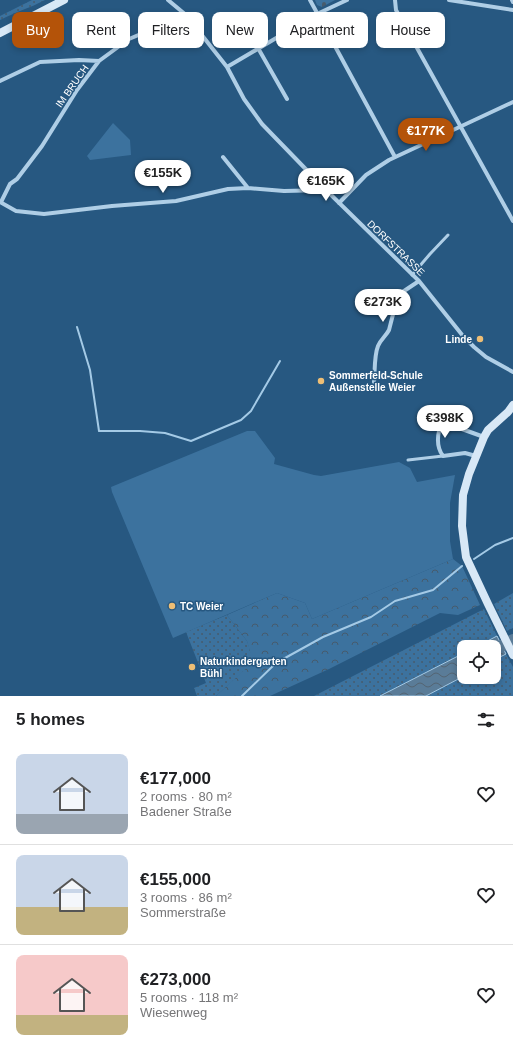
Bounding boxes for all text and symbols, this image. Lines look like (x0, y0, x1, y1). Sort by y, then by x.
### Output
chip: Buy (12, 12, 64, 48)
chip: Rent (72, 12, 130, 48)
chip: Filters (138, 12, 204, 48)
chip: New (212, 12, 268, 48)
chip: Apartment (276, 12, 368, 48)
chip: House (376, 12, 445, 48)
street label: IM BRUCH (53, 63, 91, 109)
pin: €177K (398, 118, 454, 152)
text: €177K (407, 123, 445, 138)
pin: €155K (135, 160, 191, 194)
text: €155K (144, 165, 182, 180)
pin: €165K (298, 168, 354, 202)
text: €165K (307, 173, 345, 188)
street label: DORFSTRASSE (365, 218, 427, 278)
pin: €273K (355, 289, 411, 323)
text: €273K (364, 294, 402, 309)
place label: Linde (445, 334, 472, 345)
marker: Linde (475, 334, 485, 344)
place label: Sommerfeld-Schule Außenstelle Weier (329, 370, 423, 393)
marker: Sommerfeld-Schule Außenstelle Weier (316, 376, 326, 386)
pin: €398K (417, 405, 473, 439)
text: €398K (426, 410, 464, 425)
marker: TC Weier (167, 601, 177, 611)
place label: TC Weier (180, 601, 223, 612)
map controls (457, 640, 501, 684)
button: locate (457, 640, 501, 684)
place label: Naturkindergarten Bühl (200, 656, 287, 679)
marker: Naturkindergarten Bühl (187, 662, 197, 672)
icon: filters (475, 709, 497, 731)
text: 5 homes (16, 710, 85, 729)
text: €177,000 (140, 769, 211, 788)
icon: home (48, 770, 96, 818)
icon: heart (475, 783, 497, 805)
text: 2 rooms · 80 m² (140, 789, 232, 804)
text: Badener Straße (140, 804, 232, 819)
text: €155,000 (140, 870, 211, 889)
icon: home (48, 871, 96, 919)
icon: heart (475, 884, 497, 906)
text: 3 rooms · 86 m² (140, 890, 232, 905)
text: Sommerstraße (140, 905, 226, 920)
text: €273,000 (140, 970, 211, 989)
icon: home (48, 971, 96, 1019)
icon: heart (475, 984, 497, 1006)
text: 5 rooms · 118 m² (140, 990, 238, 1005)
text: Wiesenweg (140, 1005, 207, 1020)

